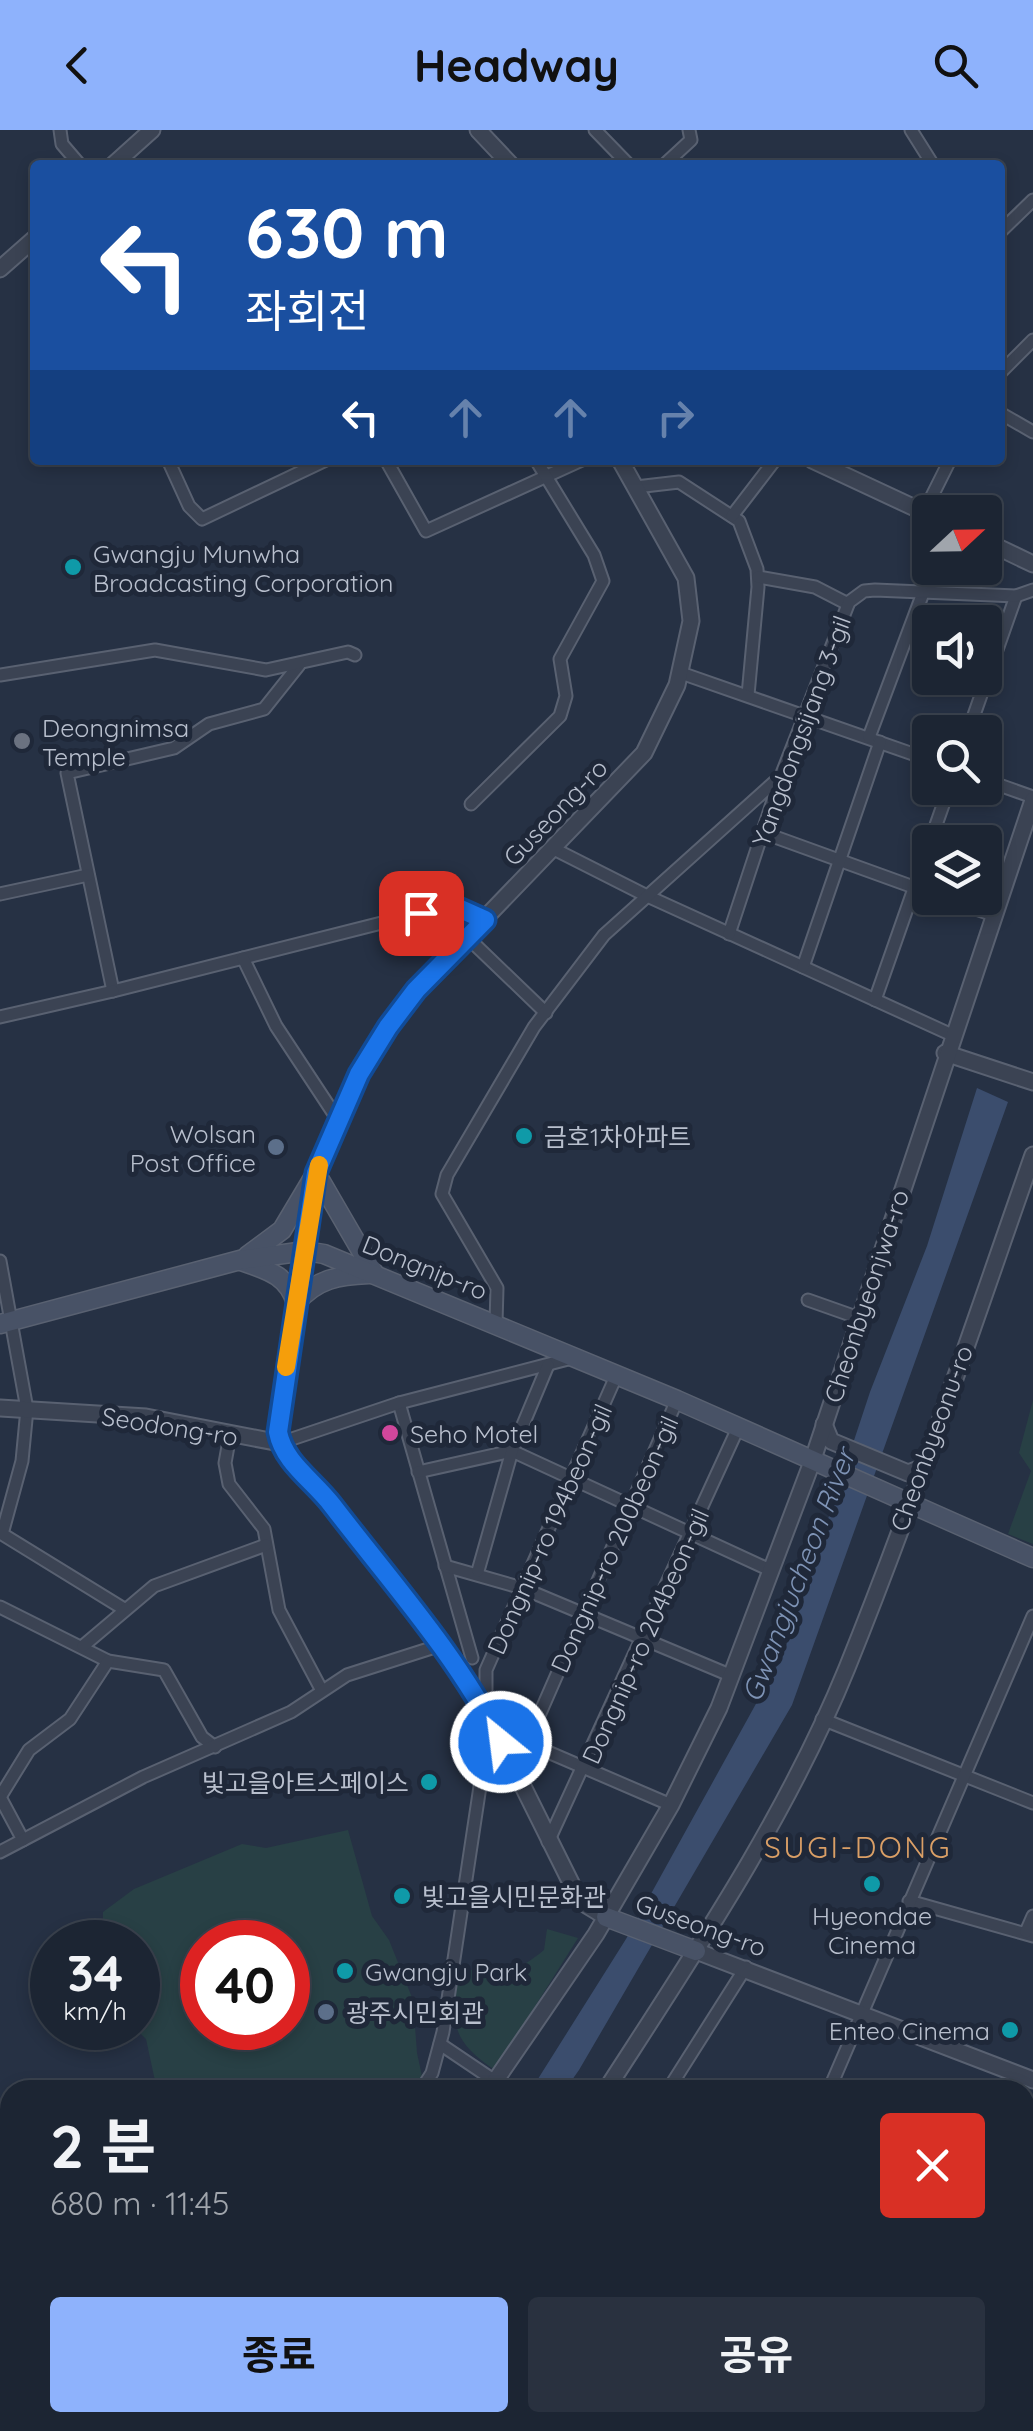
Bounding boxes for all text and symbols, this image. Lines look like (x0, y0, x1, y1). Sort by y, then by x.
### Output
text: Headway (414, 37, 619, 93)
icon: back (50, 38, 105, 93)
icon: search (928, 38, 983, 93)
text: 630 m (245, 188, 448, 276)
icon: left (80, 200, 210, 330)
text: 좌회전 (245, 282, 369, 338)
icon: left (333, 390, 388, 445)
icon: ahead (438, 390, 493, 445)
icon: ahead (543, 390, 598, 445)
icon: right (648, 390, 703, 445)
north arrow (912, 495, 1002, 585)
map controls (912, 495, 1002, 915)
place label: Gwangju Munwha Broadcasting Corporation (93, 538, 393, 598)
marker: Gwangju Munwha Broadcasting Corporation (62, 556, 84, 578)
button: sound (912, 605, 1002, 695)
street label: Yangdongsijang 3-gil (745, 611, 857, 851)
place label: Deongnimsa Temple (42, 712, 189, 772)
button: search (912, 715, 1002, 805)
marker: Deongnimsa Temple (11, 730, 33, 752)
street label: Guseong-ro (496, 752, 614, 872)
button: layers (912, 825, 1002, 915)
pin (379, 871, 464, 956)
icon: arrive (394, 886, 449, 941)
place label: Wolsan Post Office (130, 1118, 256, 1178)
place label: 금호1차아파트 (544, 1121, 691, 1152)
marker: 금호1차아파트 (513, 1125, 535, 1147)
marker: Wolsan Post Office (265, 1136, 287, 1158)
street label: Cheonbyeonjwa-ro (817, 1186, 915, 1406)
street label: Dongnip-ro (358, 1228, 492, 1306)
street label: Cheonbyeonu-ro (883, 1341, 979, 1535)
street label: Dongnip-ro 194beon-gil (480, 1399, 618, 1659)
street label: Seodong-ro (100, 1400, 240, 1452)
street label: Dongnip-ro 200beon-gil (543, 1411, 685, 1677)
place label: Seho Motel (410, 1418, 538, 1449)
marker: Seho Motel (379, 1422, 401, 1444)
water label: Gwangjucheon River (734, 1441, 864, 1706)
street label: Dongnip-ro 204beon-gil (575, 1504, 715, 1768)
position arrow (449, 1690, 553, 1794)
place label: 빛고을아트스페이스 (202, 1767, 409, 1798)
marker: 빛고을아트스페이스 (418, 1771, 440, 1793)
district label: SUGI-DONG (764, 1828, 952, 1866)
marker: Hyeondae Cinema (861, 1873, 883, 1895)
place label: 빛고을시민문화관 (422, 1881, 606, 1912)
marker: 빛고을시민문화관 (391, 1885, 413, 1907)
street label: Guseong-ro (632, 1887, 770, 1963)
place label: Hyeondae Cinema (812, 1900, 932, 1960)
speed limit sign: 40 (180, 1920, 310, 2050)
text: 34 (67, 1941, 123, 2004)
place label: Gwangju Park (365, 1956, 527, 1987)
marker: Gwangju Park (334, 1960, 356, 1982)
text: km/h (63, 1995, 127, 2026)
place label: 광주시민회관 (346, 1997, 484, 2028)
marker: 광주시민회관 (315, 2001, 337, 2023)
place label: Enteo Cinema (829, 2015, 990, 2046)
marker: Enteo Cinema (999, 2019, 1021, 2041)
text: 2 분 (50, 2108, 156, 2183)
button: close (880, 2113, 985, 2218)
text: 680 m · 11:45 (50, 2183, 229, 2223)
button: 종료 (50, 2297, 508, 2412)
button: 공유 (528, 2297, 985, 2412)

